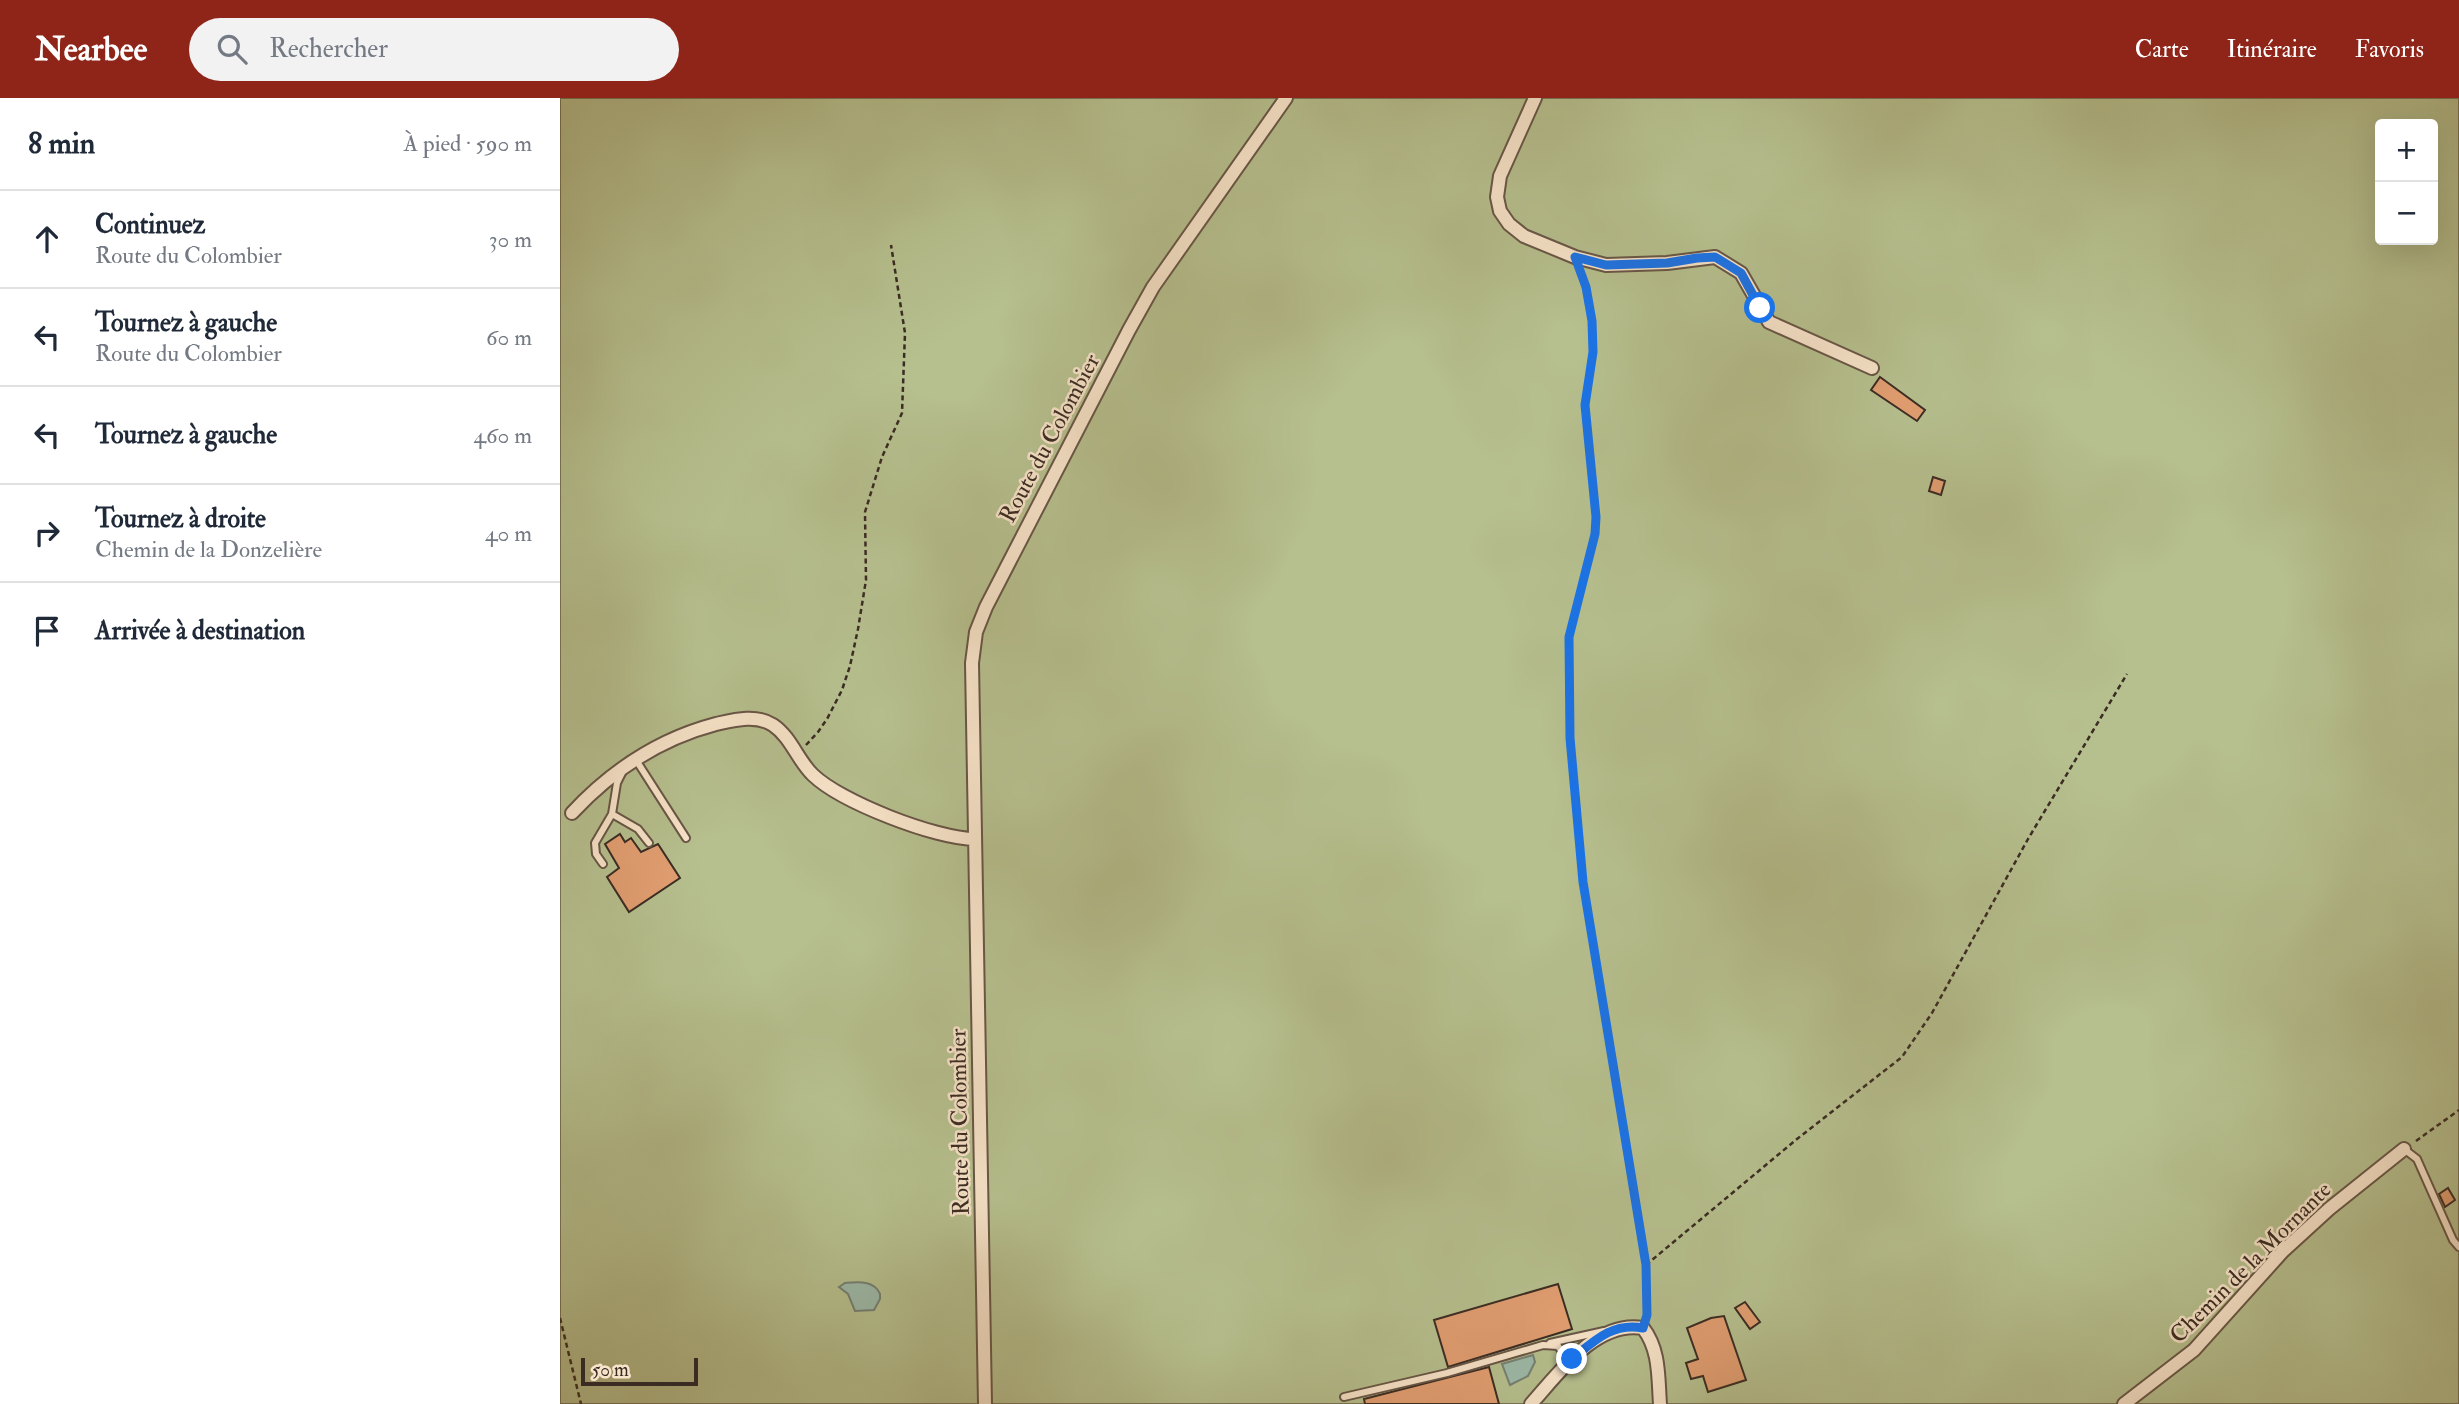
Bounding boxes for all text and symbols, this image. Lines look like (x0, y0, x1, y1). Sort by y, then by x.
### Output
search box (189, 18, 679, 81)
text: Nearbee (35, 29, 147, 70)
icon: search (213, 30, 251, 68)
text: Rechercher (269, 33, 388, 65)
text: Carte (2135, 34, 2189, 65)
text: Itinéraire (2227, 34, 2317, 65)
text: Favoris (2355, 34, 2424, 65)
map controls (2375, 119, 2438, 245)
button: + (2375, 119, 2438, 182)
text: 8 min (28, 125, 95, 162)
text: À pied · 590 m (404, 129, 532, 158)
button: − (2375, 182, 2438, 245)
text: Continuez (95, 209, 205, 241)
icon: ahead (28, 220, 66, 258)
text: 30 m (489, 225, 532, 254)
text: Route du Colombier (95, 241, 282, 270)
route start (1744, 292, 1775, 323)
text: Tournez à gauche (95, 307, 277, 339)
icon: left (28, 318, 66, 356)
text: 60 m (486, 323, 532, 352)
text: Route du Colombier (95, 339, 282, 368)
street label: Route du Colombier (993, 349, 1106, 528)
icon: left (28, 416, 66, 454)
text: Tournez à gauche (95, 419, 277, 451)
text: 460 m (474, 421, 532, 450)
text: Tournez à droite (95, 503, 266, 535)
icon: right (28, 514, 66, 552)
text: 40 m (485, 519, 532, 548)
text: Chemin de la Donzelière (95, 535, 322, 564)
icon: arrive (28, 612, 66, 650)
text: Arrivée à destination (95, 615, 305, 647)
street label: Route du Colombier (943, 1028, 976, 1216)
street label: Chemin de la Mornante (2163, 1175, 2337, 1349)
route end (1556, 1343, 1587, 1374)
scale bar (581, 1355, 698, 1387)
text: 50 m (592, 1358, 629, 1382)

